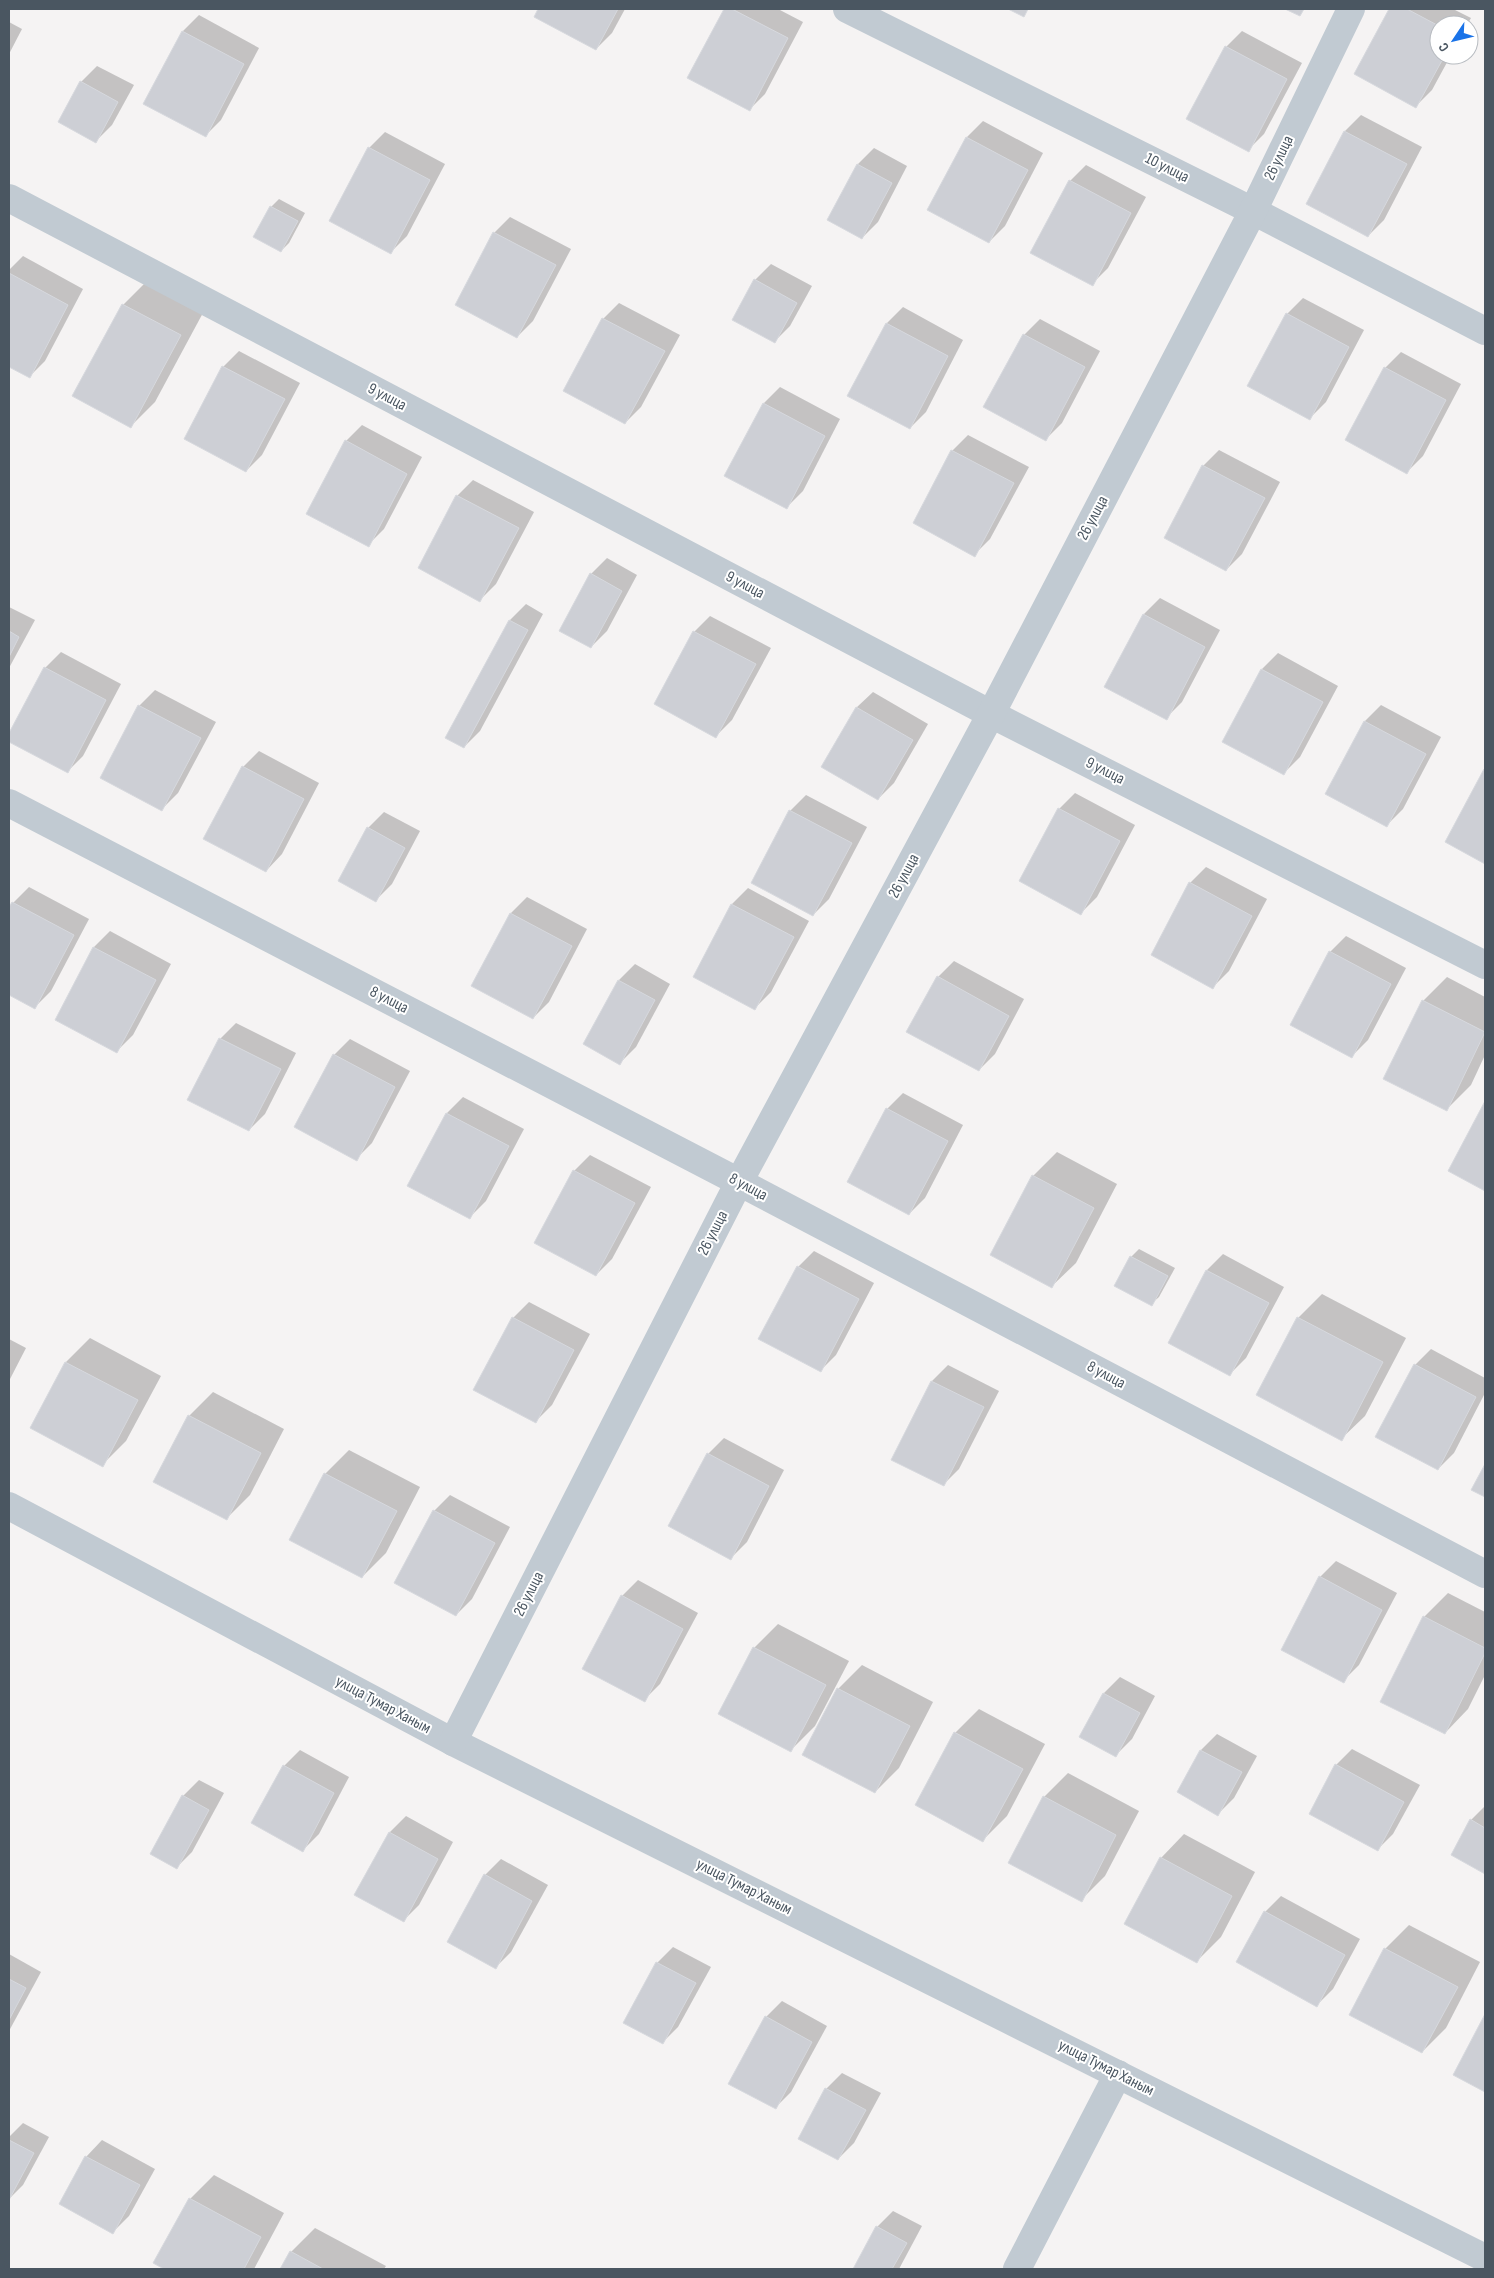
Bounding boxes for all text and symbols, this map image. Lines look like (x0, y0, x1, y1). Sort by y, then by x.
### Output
north arrow (1429, 15, 1479, 65)
text: С (1435, 39, 1453, 55)
street label: 26 улица (1260, 133, 1298, 183)
street label: 10 улица (1142, 149, 1192, 187)
street label: 9 улица (365, 379, 409, 415)
street label: 26 улица (1073, 493, 1113, 543)
street label: 9 улица (723, 567, 767, 603)
street label: 9 улица (1082, 753, 1128, 789)
street label: 26 улица (884, 851, 924, 901)
street label: 8 улица (367, 982, 411, 1018)
street label: 8 улица (726, 1169, 770, 1205)
street label: 26 улица (694, 1208, 732, 1258)
street label: 8 улица (1084, 1357, 1128, 1393)
street label: 26 улица (510, 1569, 548, 1619)
street label: улица Тумар Ханым (332, 1672, 434, 1738)
street label: улица Тумар Ханым (693, 1855, 795, 1919)
street label: улица Тумар Ханым (1055, 2036, 1157, 2100)

